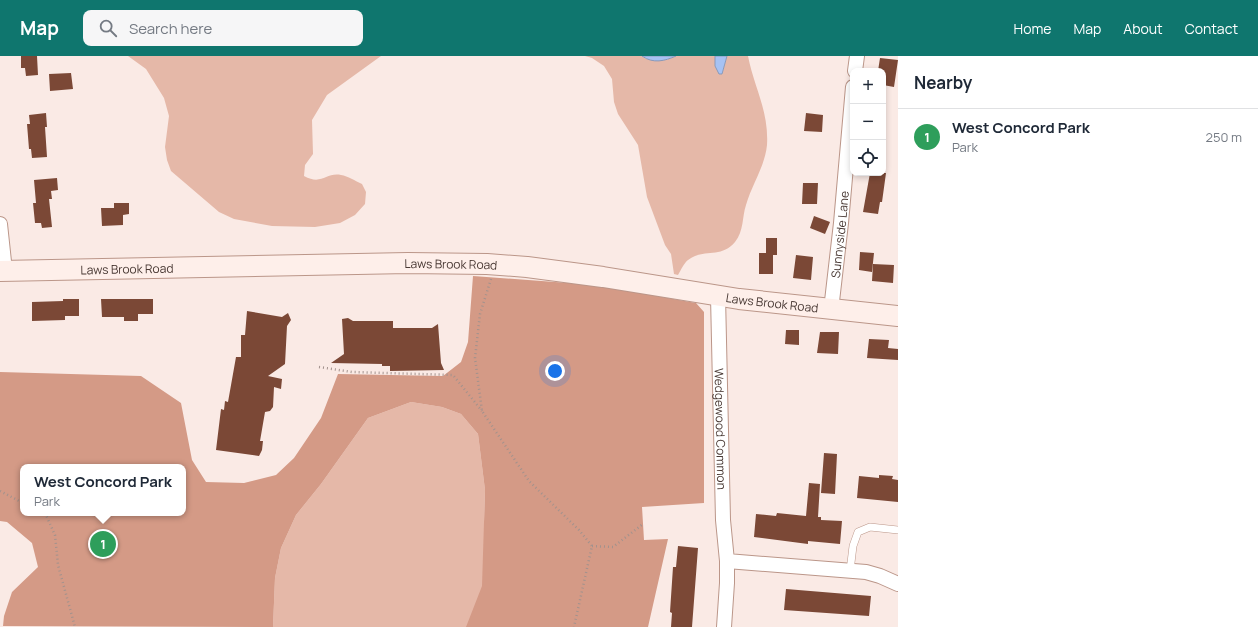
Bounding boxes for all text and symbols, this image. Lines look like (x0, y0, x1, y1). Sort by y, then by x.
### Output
search box (83, 10, 363, 46)
text: Map (20, 15, 59, 41)
icon: search (97, 17, 119, 39)
text: Search here (129, 18, 212, 39)
text: Home (1014, 19, 1051, 38)
text: Map (1073, 19, 1101, 38)
text: About (1123, 19, 1163, 38)
text: Contact (1185, 19, 1238, 38)
map controls (850, 68, 886, 176)
button: + (850, 68, 886, 104)
text: Nearby (914, 71, 972, 94)
button: − (850, 104, 886, 140)
text: West Concord Park (952, 117, 1090, 138)
text: 1 (924, 128, 930, 146)
text: 250 m (1206, 128, 1242, 146)
text: Park (952, 138, 978, 156)
button: locate (850, 140, 886, 176)
street label: Sunnyside Lane (826, 190, 852, 279)
street label: Laws Brook Road (404, 254, 498, 273)
street label: Laws Brook Road (80, 259, 174, 278)
street label: Laws Brook Road (725, 289, 819, 316)
your location (545, 361, 565, 381)
street label: Wedgewood Common (711, 368, 731, 490)
popup (20, 464, 186, 516)
text: West Concord Park (34, 471, 172, 492)
text: Park (34, 492, 60, 510)
pin: 1 (90, 529, 116, 559)

